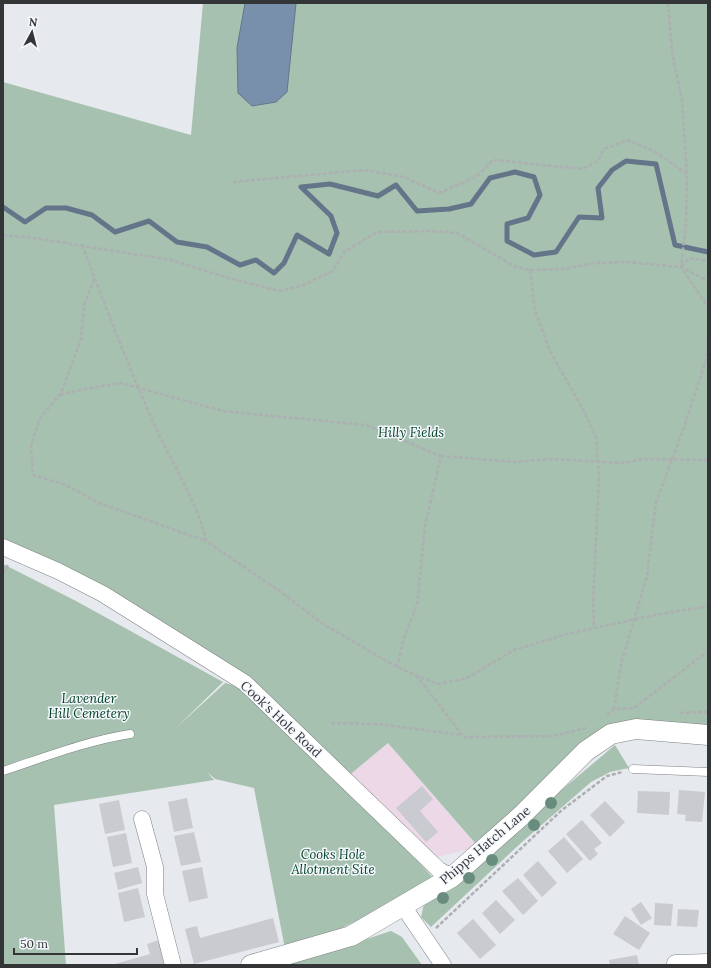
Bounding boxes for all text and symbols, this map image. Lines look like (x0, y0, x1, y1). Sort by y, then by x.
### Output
north arrow (12, 12, 52, 52)
text: N (28, 15, 39, 30)
park label: Hilly Fields (378, 424, 444, 441)
street label: Cook's Hole Road (237, 677, 325, 761)
park label: Lavender Hill Cemetery (48, 690, 130, 722)
street label: Phipps Hatch Lane (436, 802, 534, 888)
park label: Cooks Hole Allotment Site (290, 846, 375, 878)
scale bar (14, 930, 137, 956)
text: 50 m (20, 936, 48, 951)

